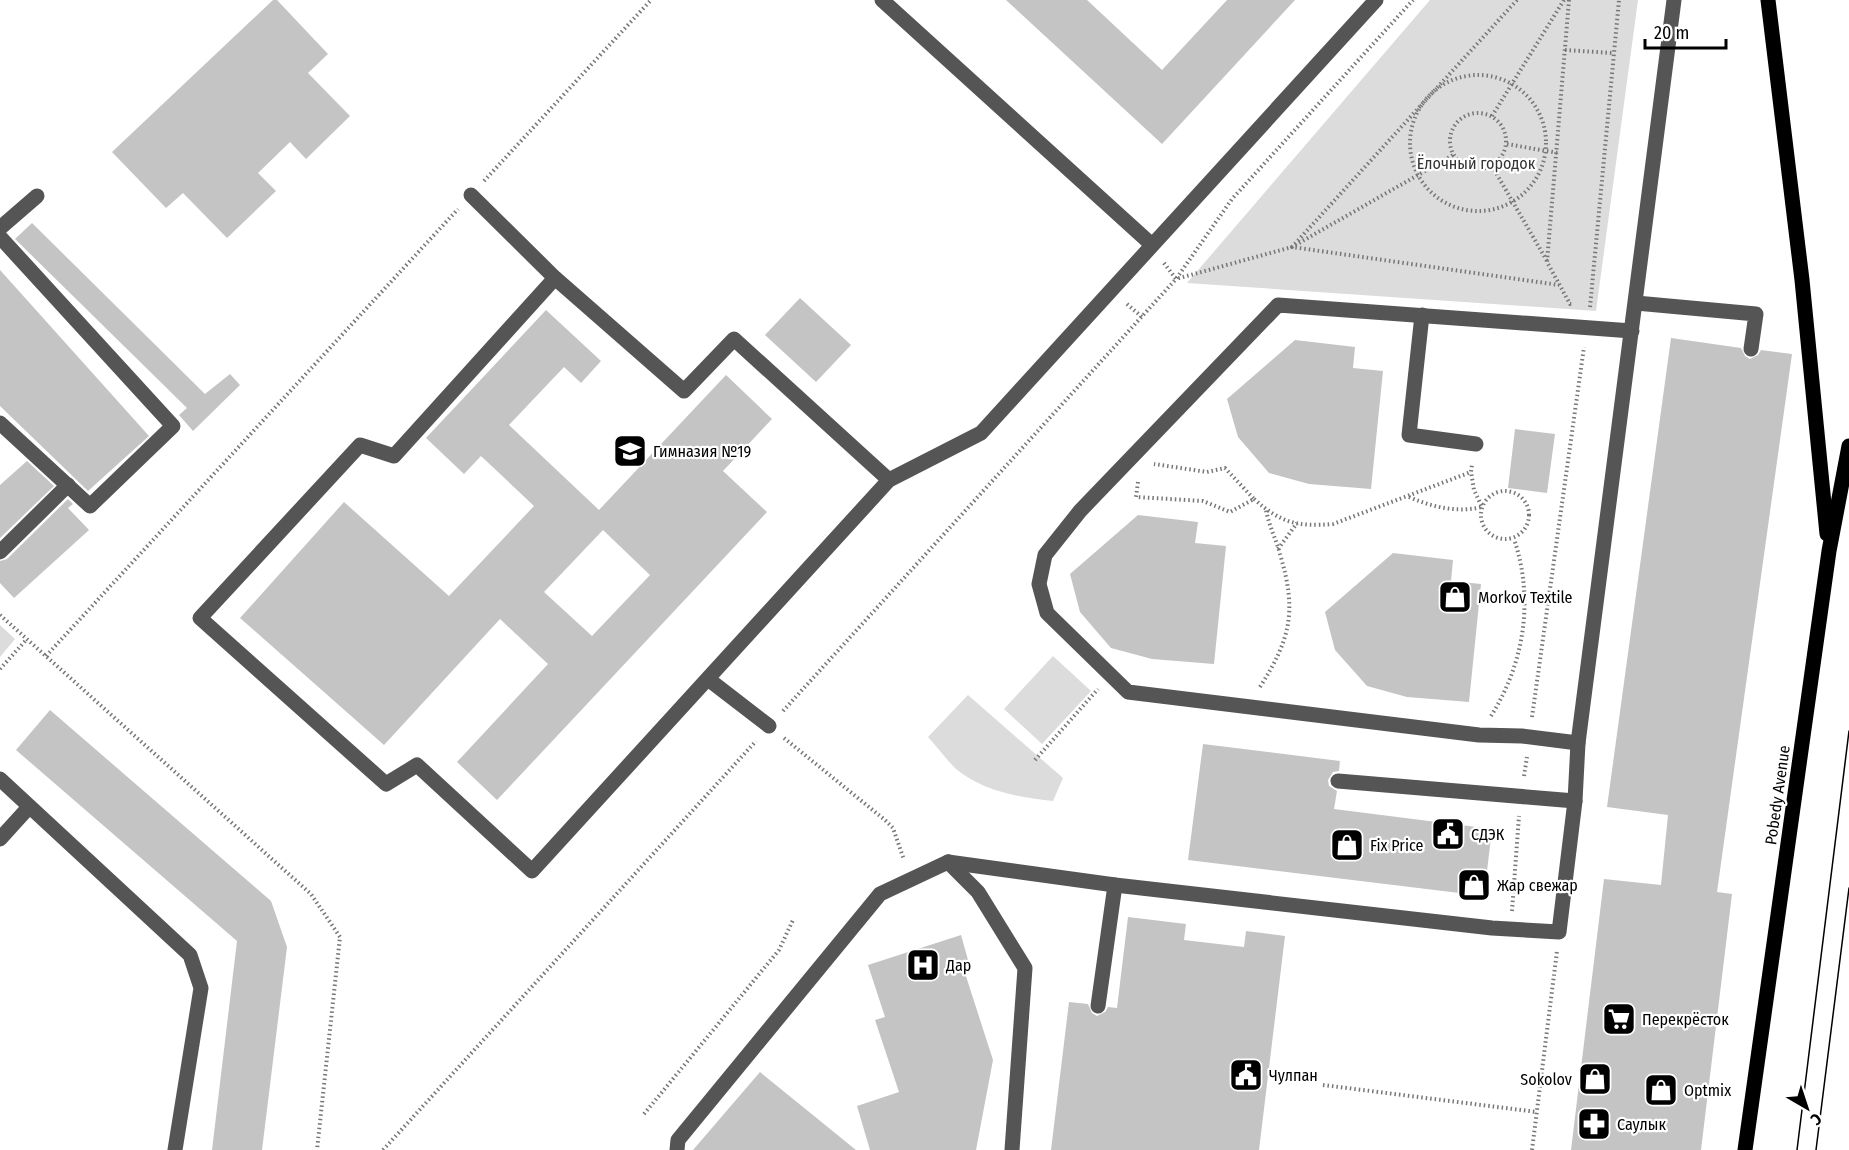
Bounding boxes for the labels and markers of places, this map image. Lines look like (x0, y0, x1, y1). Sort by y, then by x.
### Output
school or university icon: Гимназия №19 (612, 433, 648, 469)
place label: Гимназия №19 (653, 442, 751, 461)
shop icon: Morkov Textile (1437, 579, 1473, 615)
place label: Morkov Textile (1478, 588, 1573, 607)
public building icon: СДЭК (1430, 816, 1466, 852)
place label: СДЭК (1471, 825, 1505, 844)
shop icon: Fix Price (1329, 827, 1365, 863)
place label: Fix Price (1370, 836, 1424, 855)
shop icon: Жар свежар (1456, 867, 1492, 903)
place label: Жар свежар (1497, 876, 1578, 895)
hospital icon: Дар (905, 947, 941, 983)
place label: Дар (945, 956, 971, 975)
supermarket icon: Перекрёсток (1601, 1001, 1637, 1037)
place label: Перекрёсток (1642, 1010, 1729, 1029)
public building icon: Чулпан (1228, 1057, 1264, 1093)
shop icon: Sokolov (1577, 1061, 1613, 1097)
place label: Чулпан (1269, 1066, 1318, 1085)
place label: Sokolov (1520, 1070, 1572, 1089)
shop icon: Optmix (1643, 1072, 1679, 1108)
place label: Optmix (1684, 1081, 1731, 1100)
pharmacy icon: Саулык (1576, 1106, 1612, 1142)
place label: Саулык (1617, 1115, 1666, 1134)

